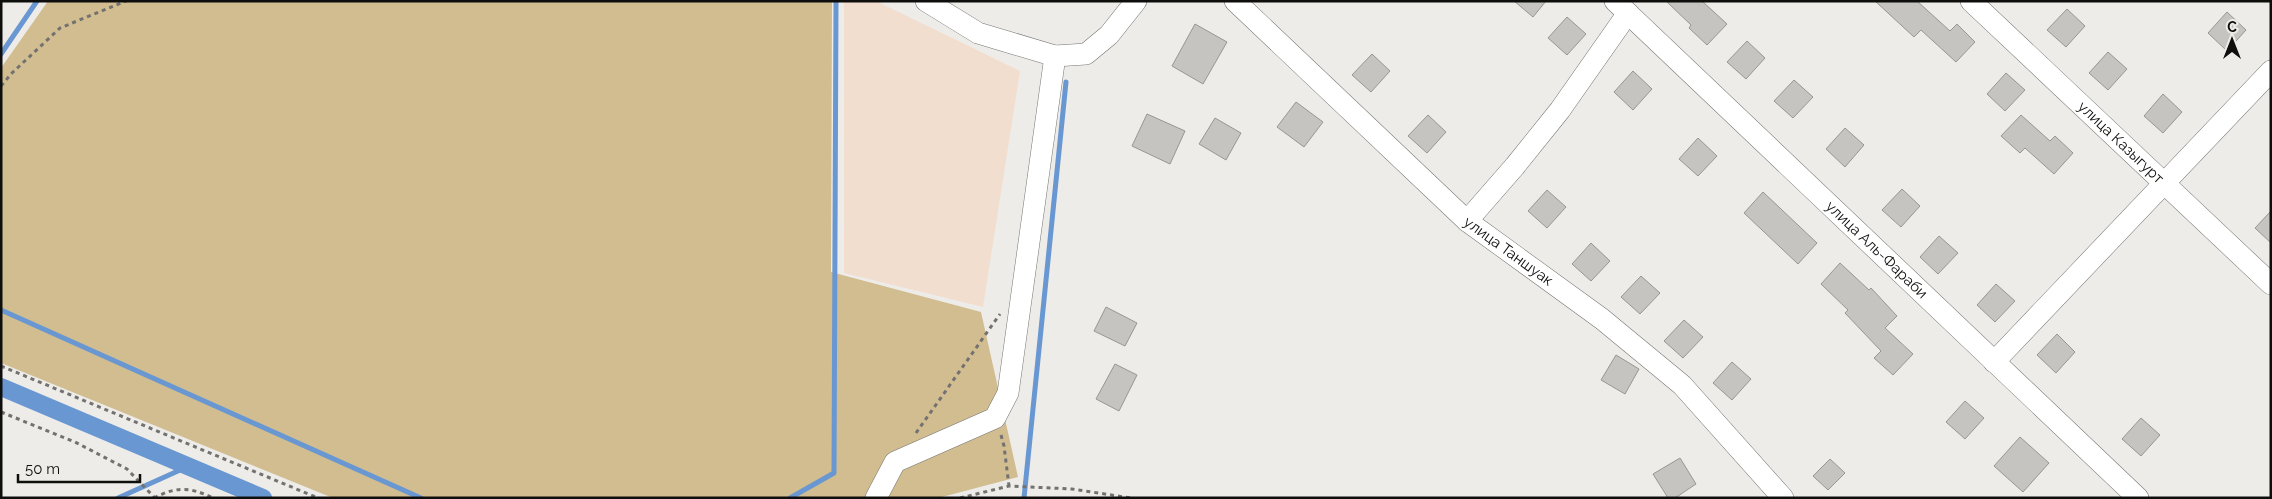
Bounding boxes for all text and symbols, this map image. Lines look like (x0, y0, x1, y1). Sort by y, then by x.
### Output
north arrow (2207, 15, 2257, 65)
text: С (2227, 19, 2237, 35)
street label: улица Казыгурт (2074, 97, 2168, 187)
street label: улица Аль-Фараби (1822, 197, 1931, 302)
street label: улица Таншуак (1460, 213, 1557, 290)
scale bar (18, 452, 140, 484)
text: 50 m (25, 460, 60, 478)

